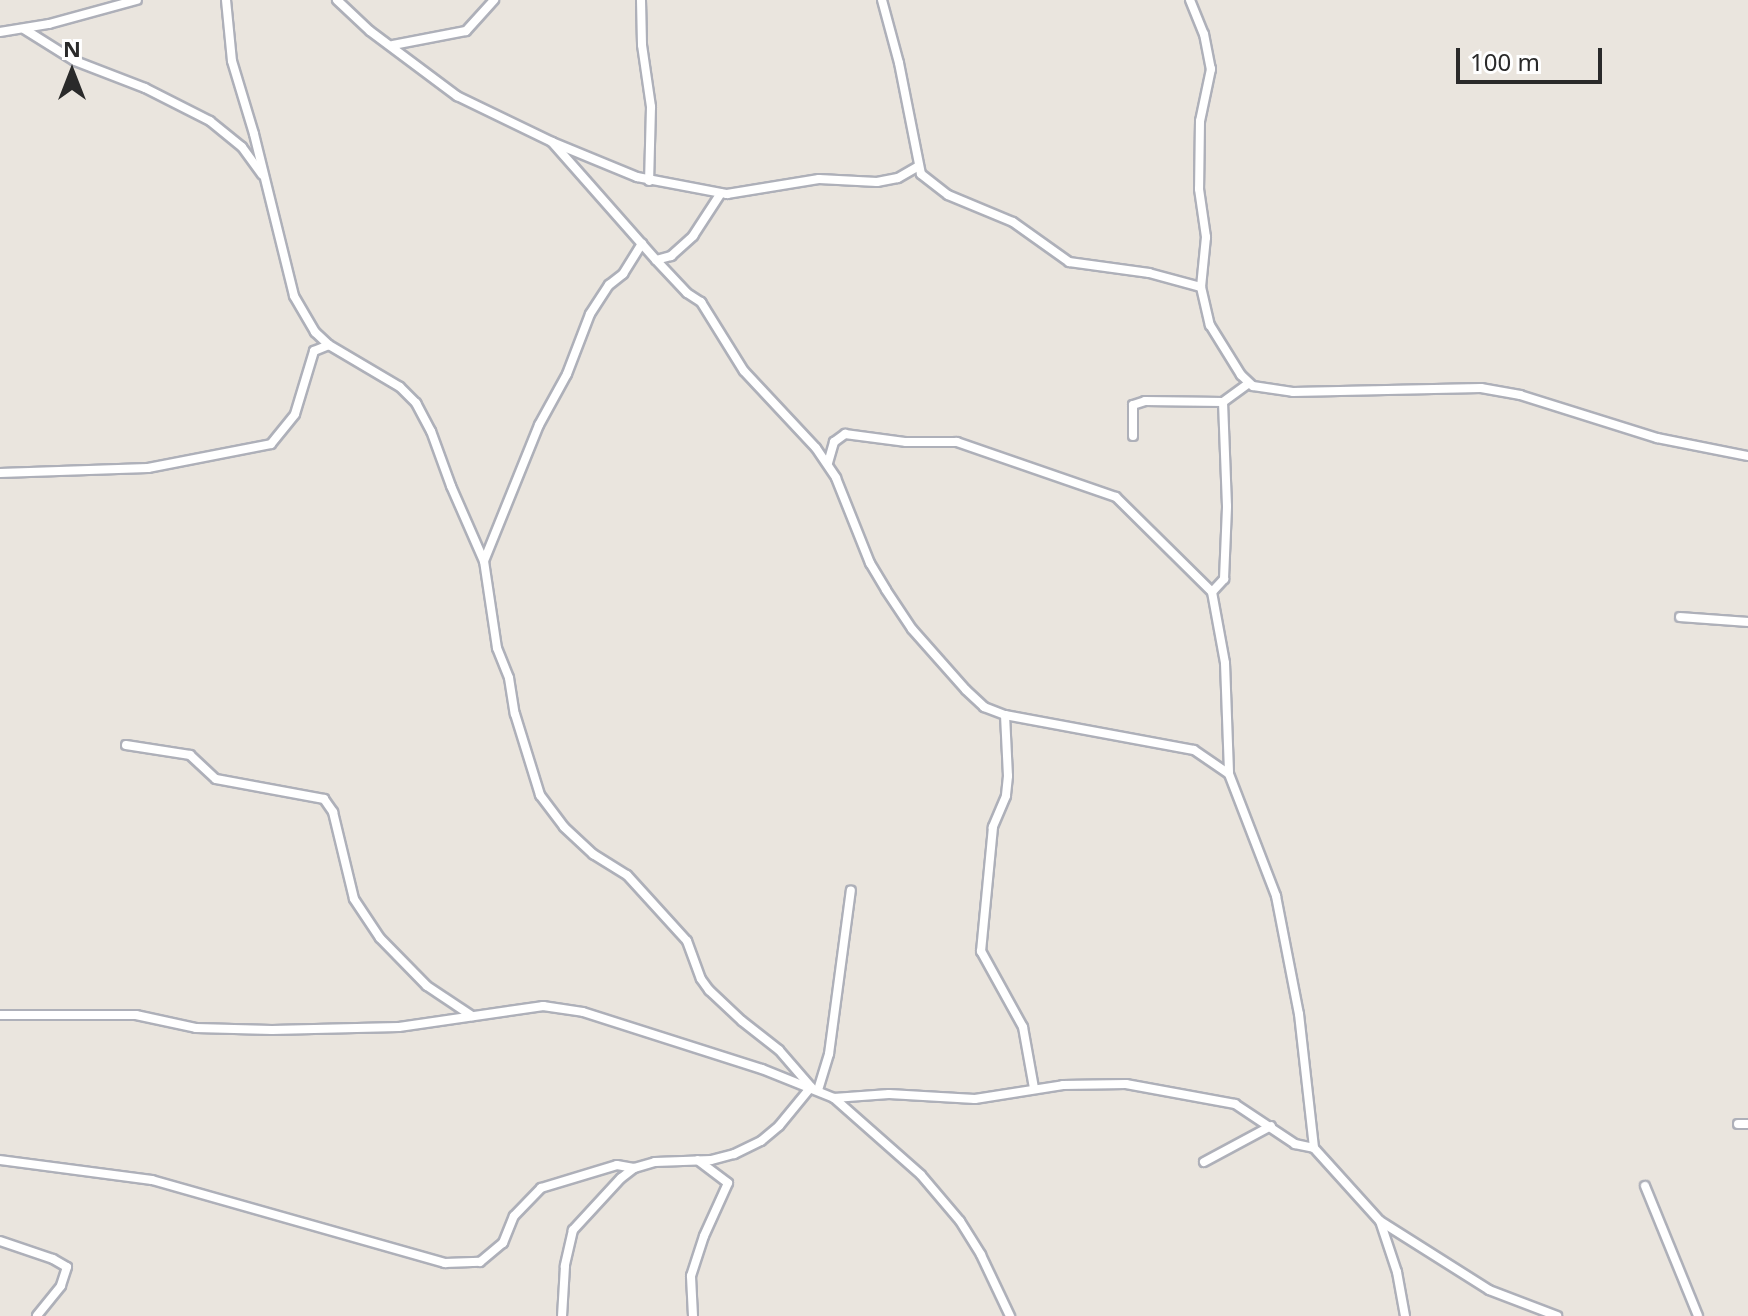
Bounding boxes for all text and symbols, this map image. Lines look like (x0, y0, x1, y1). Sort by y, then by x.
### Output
north arrow (32, 32, 112, 112)
scale bar (1460, 32, 1606, 82)
text: N (63, 33, 81, 63)
text: 100 m (1470, 45, 1540, 78)

